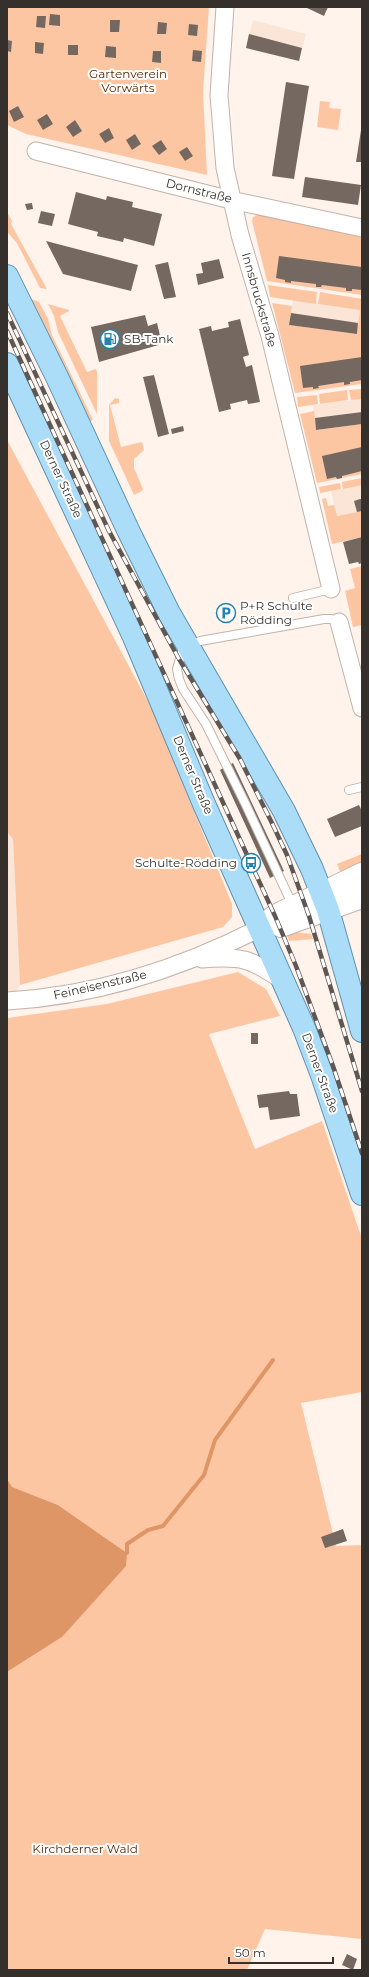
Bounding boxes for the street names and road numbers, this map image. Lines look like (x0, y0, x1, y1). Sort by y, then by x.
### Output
street label: Dornstraße (164, 175, 234, 206)
street label: Innsbruckstraße (239, 251, 280, 349)
street label: Derner Straße (37, 437, 86, 520)
street label: Derner Straße (170, 733, 217, 816)
street label: Feineisenstraße (52, 967, 148, 1003)
street label: Derner Straße (299, 1031, 342, 1115)

